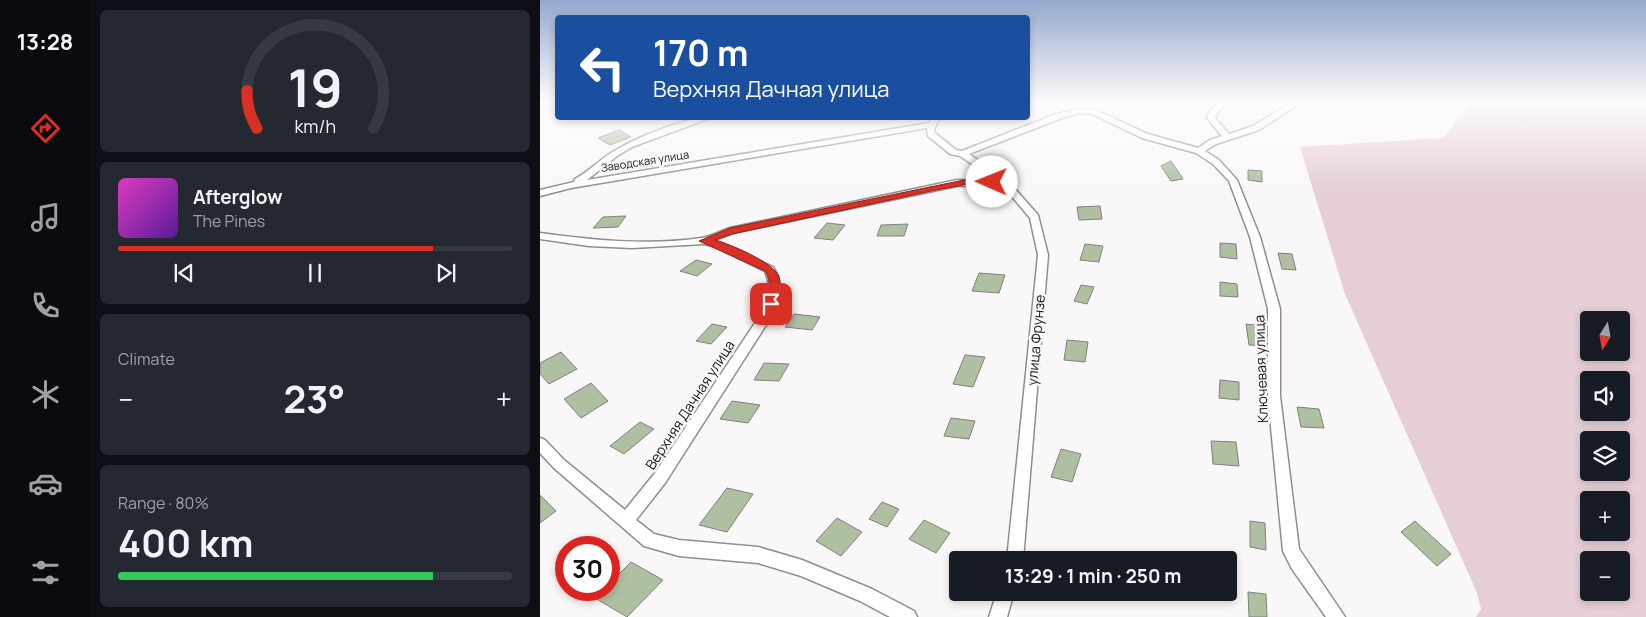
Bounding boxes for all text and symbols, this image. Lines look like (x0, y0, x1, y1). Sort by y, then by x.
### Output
text: 13:28 (17, 27, 73, 57)
text: 170 m (653, 29, 749, 77)
icon: left (570, 35, 635, 100)
text: 19 (287, 52, 343, 123)
text: Верхняя Дачная улица (653, 74, 890, 104)
icon: directions (28, 111, 63, 146)
text: km/h (294, 114, 336, 138)
street label: Заводская улица (600, 146, 690, 175)
position arrow (965, 155, 1017, 207)
text: Afterglow (193, 184, 282, 210)
icon: music (28, 200, 63, 235)
text: The Pines (193, 210, 265, 232)
icon: previous (170, 259, 198, 287)
icon: pause (301, 259, 329, 287)
icon: next (432, 259, 460, 287)
pin (750, 283, 792, 325)
icon: phone (28, 288, 63, 323)
icon: arrive (757, 290, 785, 318)
street label: улица Фрунзе (1022, 294, 1049, 386)
north arrow (1580, 311, 1630, 361)
map controls (1580, 311, 1630, 601)
street label: Ключевая улица (1249, 315, 1272, 423)
street label: Верхняя Дачная улица (641, 336, 739, 473)
text: Climate (118, 348, 175, 370)
button: sound (1580, 371, 1630, 421)
text: 23° (284, 372, 345, 424)
icon: climate (28, 377, 63, 412)
text: − (118, 380, 133, 418)
text: + (496, 380, 512, 418)
button: layers (1580, 431, 1630, 481)
icon: car (28, 466, 63, 501)
button: + (1580, 491, 1630, 541)
text: Range · 80% (118, 492, 209, 514)
text: 400 km (118, 516, 253, 568)
speed limit sign: 30 (555, 536, 620, 601)
button: − (1580, 551, 1630, 601)
icon: filters (28, 555, 63, 590)
text: 13:29 · 1 min · 250 m (1005, 563, 1181, 589)

